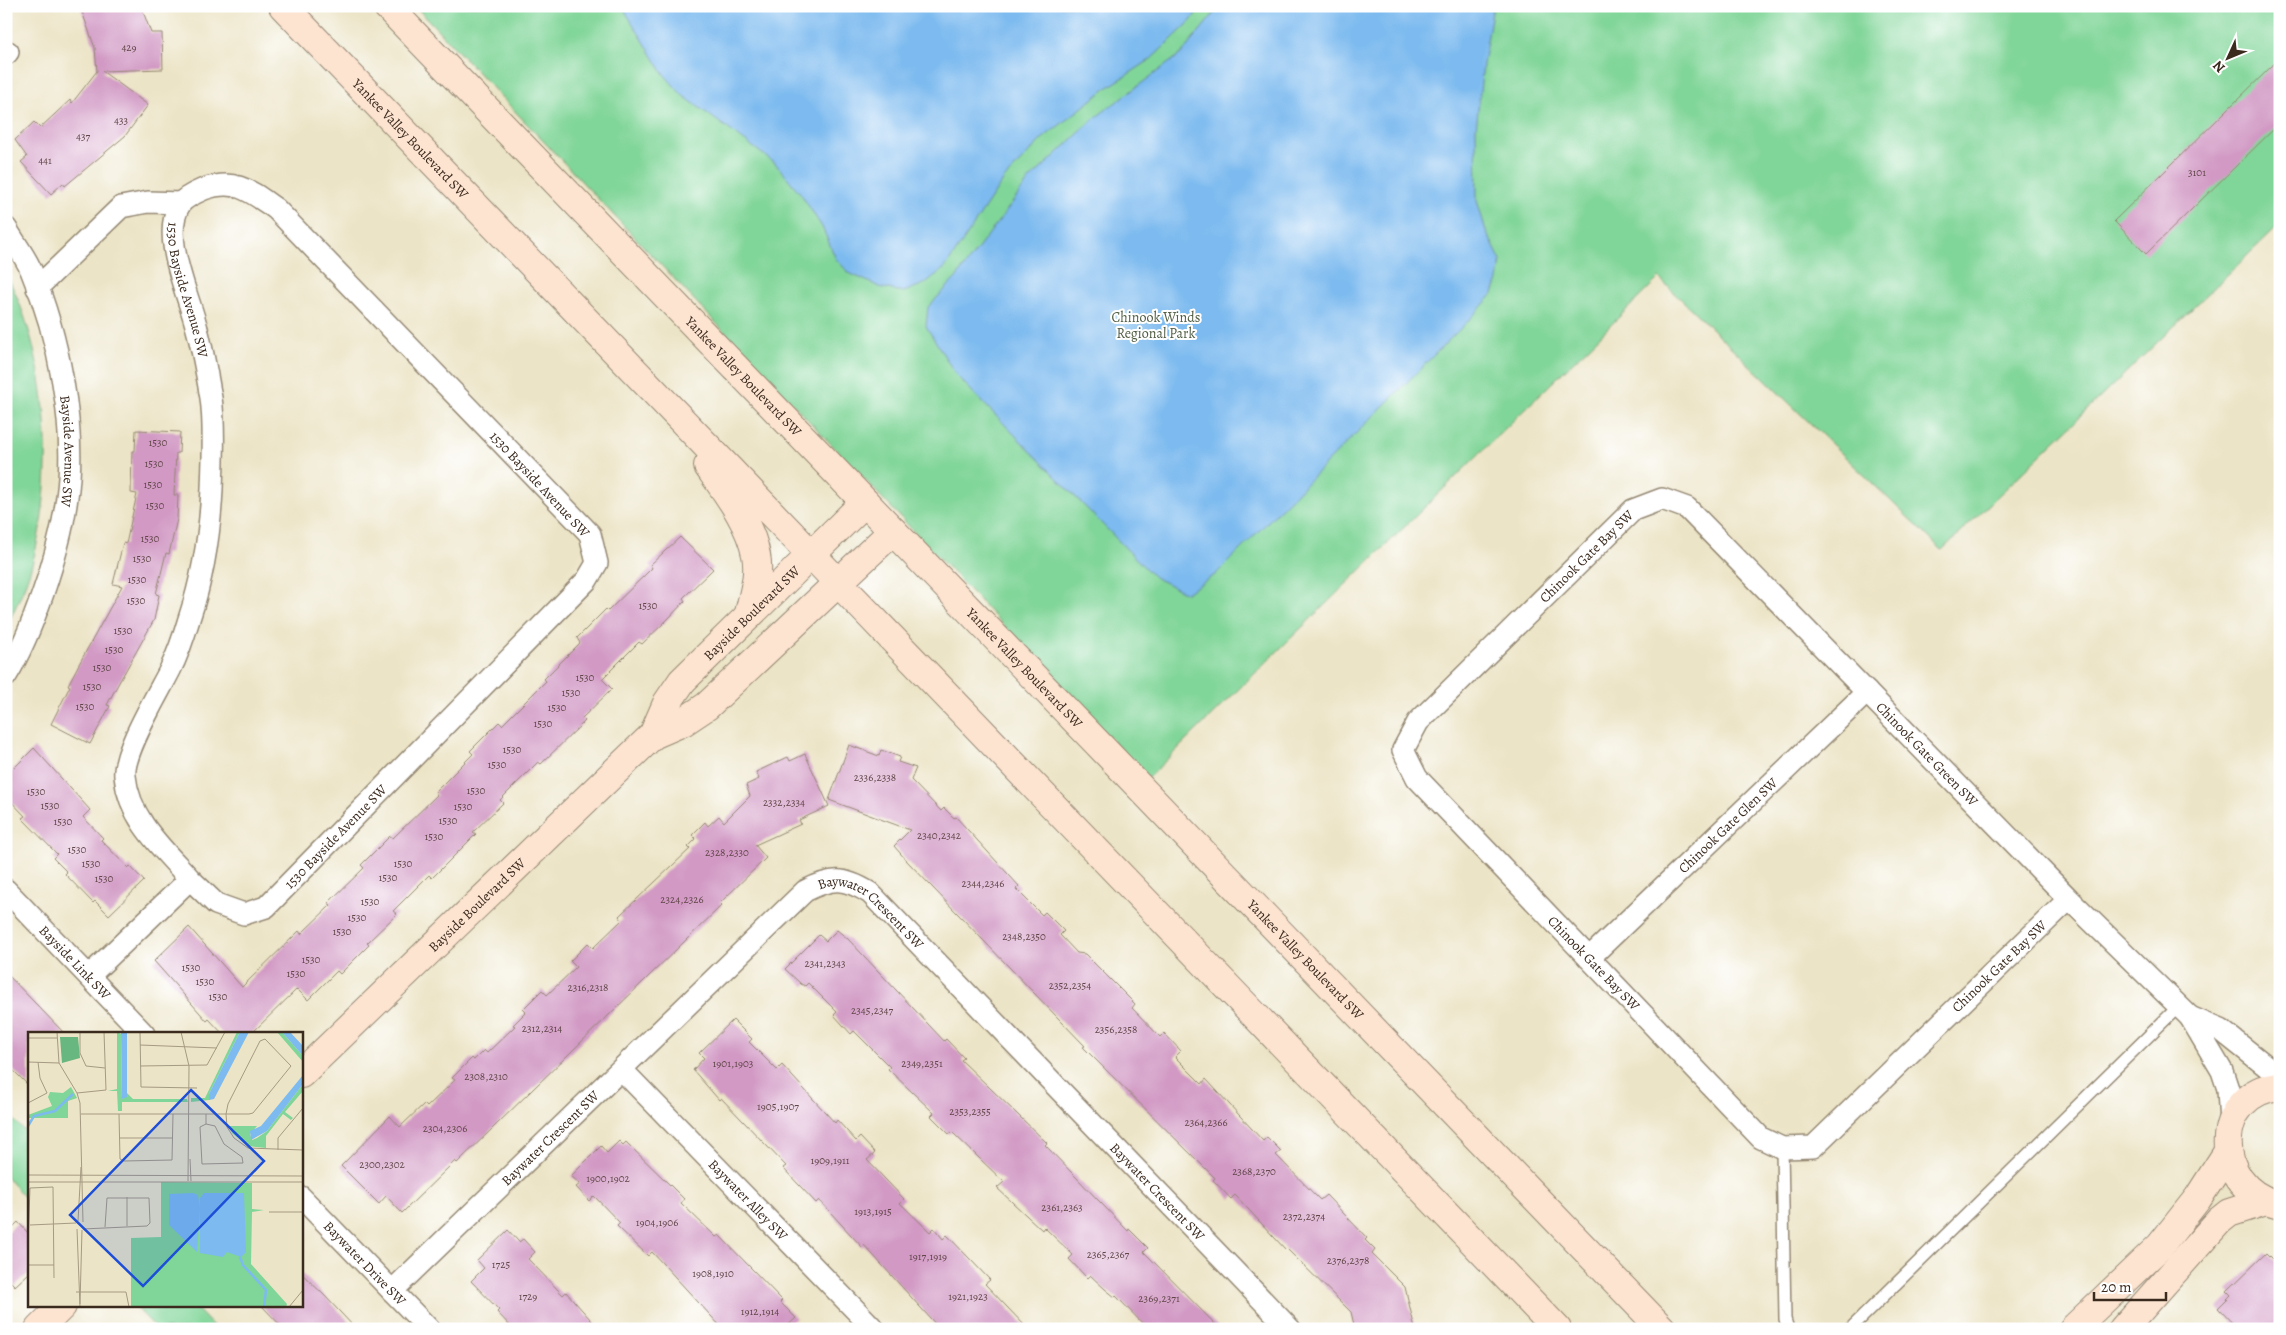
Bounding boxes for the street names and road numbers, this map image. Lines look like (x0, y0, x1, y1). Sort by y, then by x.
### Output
street label: Yankee Valley Boulevard SW (347, 74, 473, 204)
street label: 1530 Bayside Avenue SW (163, 221, 213, 360)
street label: Yankee Valley Boulevard SW (680, 311, 806, 441)
street label: Bayside Avenue SW (55, 394, 79, 509)
street label: 1530 Bayside Avenue SW (485, 427, 595, 542)
street label: Chinook Gate Bay SW (1535, 505, 1639, 607)
street label: Bayside Boulevard SW (700, 561, 805, 665)
street label: Yankee Valley Boulevard SW (961, 603, 1087, 733)
street label: Chinook Gate Green SW (1872, 698, 1983, 811)
street label: Chinook Gate Glen SW (1674, 773, 1783, 878)
street label: 1530 Bayside Avenue SW (282, 782, 390, 894)
street label: Bayside Boulevard SW (424, 853, 531, 956)
street label: Baywater Crescent SW (815, 871, 929, 954)
street label: Yankee Valley Boulevard SW (1242, 895, 1368, 1025)
street label: Chinook Gate Bay SW (1543, 912, 1645, 1016)
street label: Chinook Gate Bay SW (1948, 915, 2052, 1017)
street label: Bayside Link SW (35, 921, 116, 1004)
street label: Baywater Crescent SW (497, 1086, 604, 1190)
street label: Baywater Crescent SW (1105, 1139, 1210, 1246)
street label: Baywater Alley SW (704, 1155, 793, 1246)
street label: Baywater Drive SW (319, 1217, 411, 1310)

